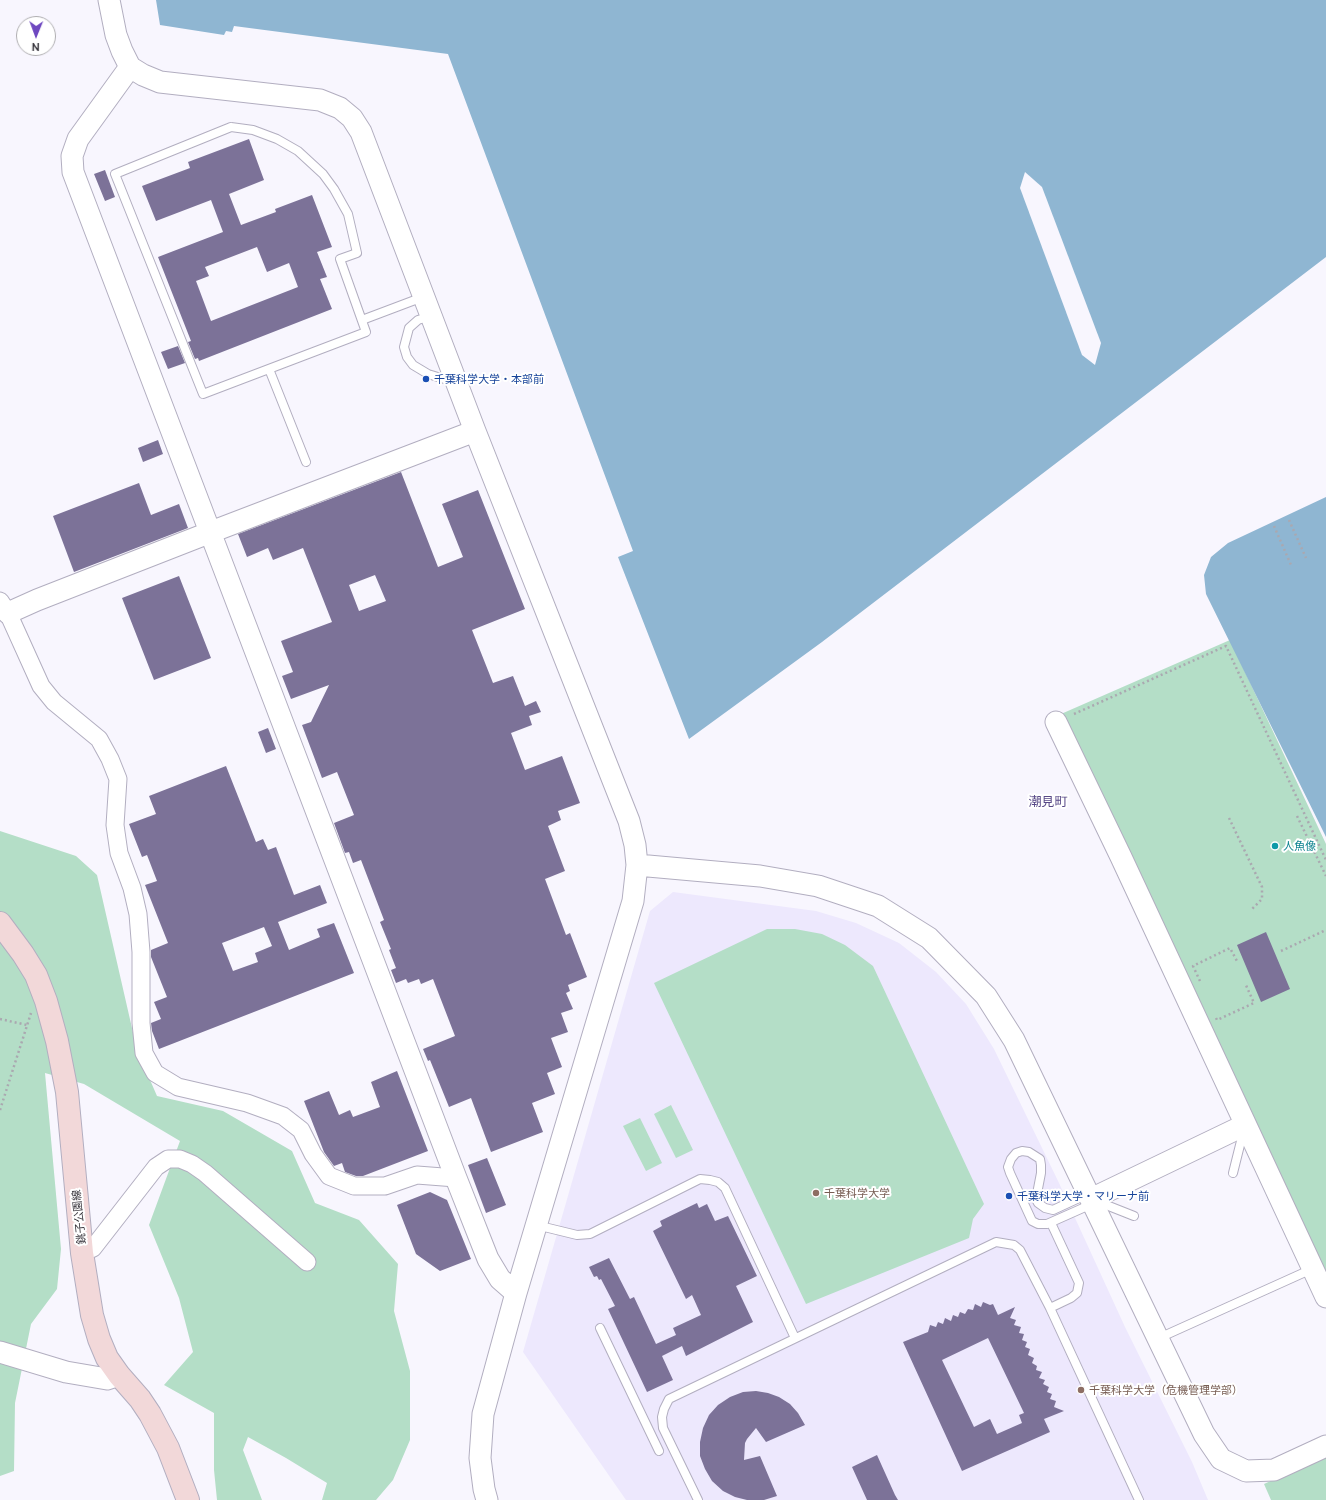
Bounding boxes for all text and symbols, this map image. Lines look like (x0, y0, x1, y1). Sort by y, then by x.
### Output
north arrow (16, 16, 56, 56)
text: N (32, 41, 40, 53)
place label: 千葉科学大学・本部前 (434, 372, 544, 386)
marker: 千葉科学大学・本部前 (421, 374, 431, 384)
district label: 潮見町 (1029, 794, 1067, 810)
place label: 人魚像 (1283, 839, 1316, 853)
marker: 人魚像 (1270, 841, 1280, 851)
place label: 千葉科学大学 (824, 1186, 890, 1200)
marker: 千葉科学大学 (811, 1188, 821, 1198)
street label: 銚子公園線 (70, 1189, 88, 1245)
place label: 千葉科学大学・マリーナ前 (1017, 1189, 1149, 1203)
marker: 千葉科学大学・マリーナ前 (1004, 1191, 1014, 1201)
place label: 千葉科学大学（危機管理学部） (1089, 1383, 1243, 1397)
marker: 千葉科学大学（危機管理学部） (1076, 1385, 1086, 1395)

